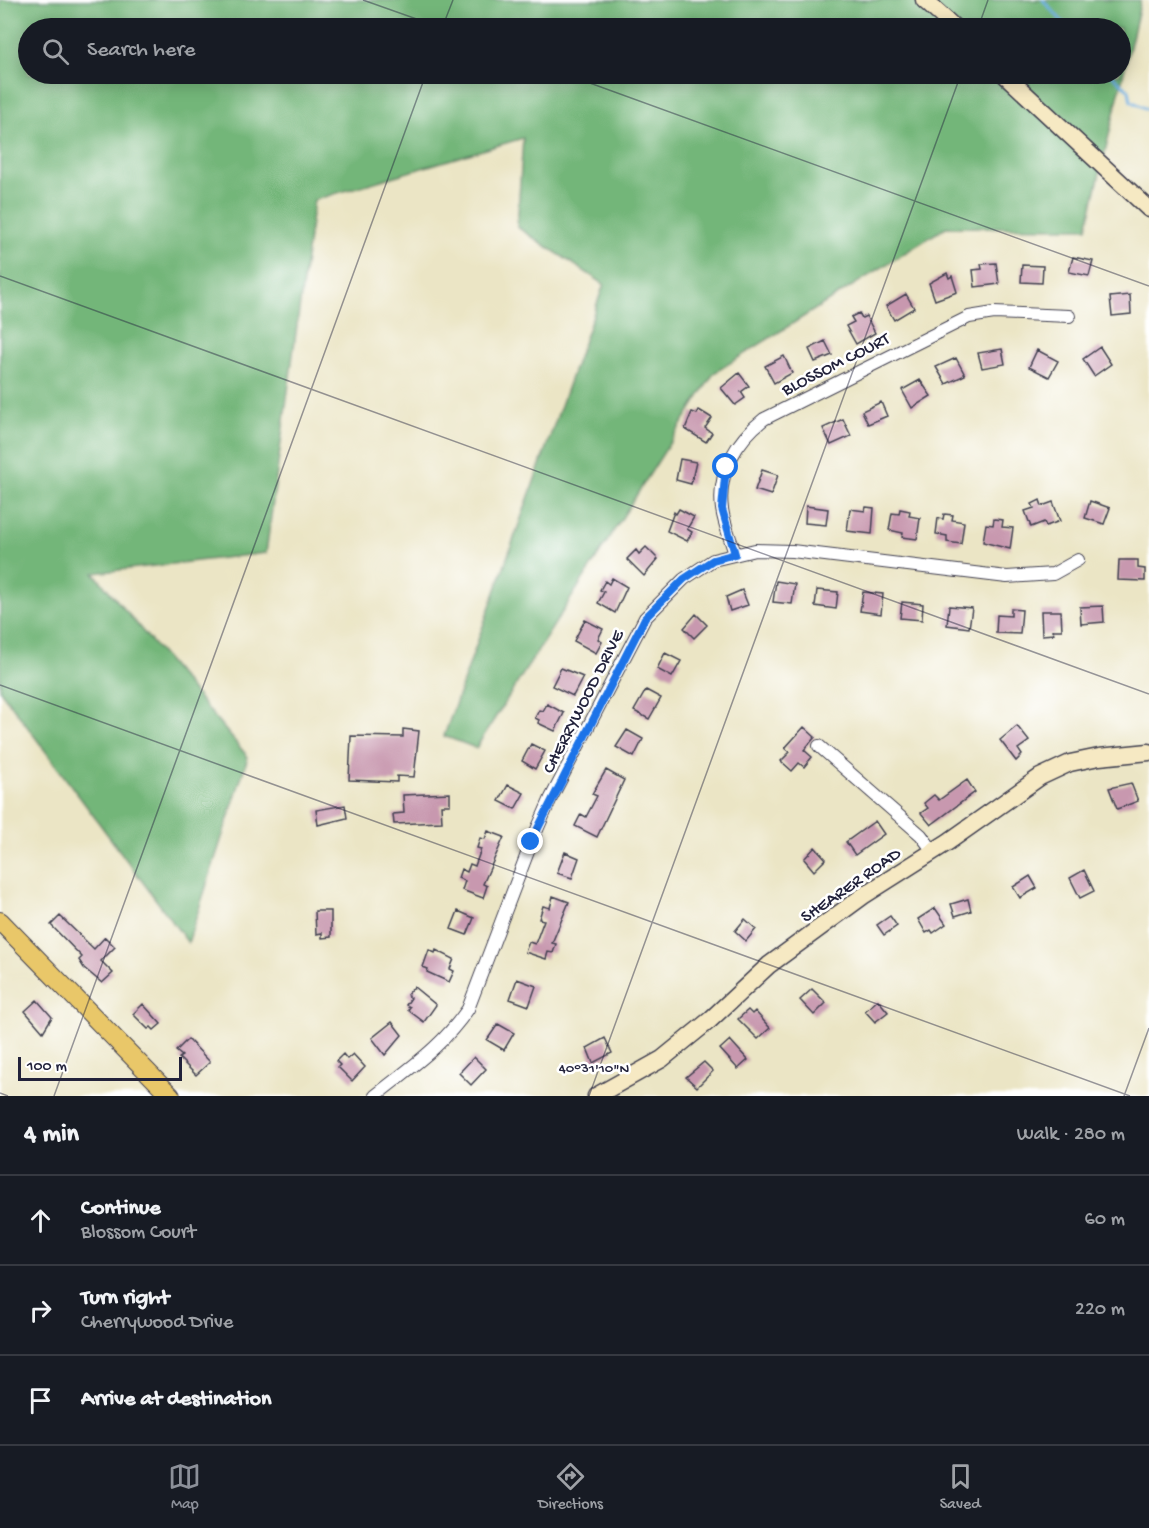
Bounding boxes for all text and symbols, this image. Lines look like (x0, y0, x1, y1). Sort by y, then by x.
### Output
search box (18, 18, 1131, 84)
icon: search (39, 35, 72, 68)
text: Search here (87, 38, 195, 64)
street label: BLOSSOM COURT (778, 329, 895, 402)
route start (712, 453, 738, 479)
street label: CHERRYWOOD DRIVE (539, 626, 630, 777)
route end (517, 828, 543, 854)
street label: SHEARER ROAD (797, 844, 906, 928)
scale bar (18, 1054, 182, 1082)
text: 100 m (27, 1058, 67, 1077)
text: 40°31'10"N (559, 1060, 630, 1078)
text: 4 min (24, 1120, 79, 1151)
text: Walk · 280 m (1017, 1124, 1125, 1147)
text: Continue (81, 1196, 161, 1222)
icon: ahead (24, 1204, 57, 1237)
text: 60 m (1085, 1209, 1125, 1232)
text: Blossom Court (81, 1222, 196, 1245)
text: Turn right (81, 1286, 169, 1312)
icon: right (24, 1294, 57, 1327)
text: 220 m (1075, 1299, 1125, 1322)
text: Cherrywood Drive (81, 1312, 233, 1335)
icon: arrive (24, 1384, 57, 1417)
text: Arrive at destination (81, 1387, 271, 1413)
tab: Map (168, 1460, 201, 1515)
tab: Directions (538, 1460, 603, 1515)
tab: Saved (940, 1460, 981, 1515)

